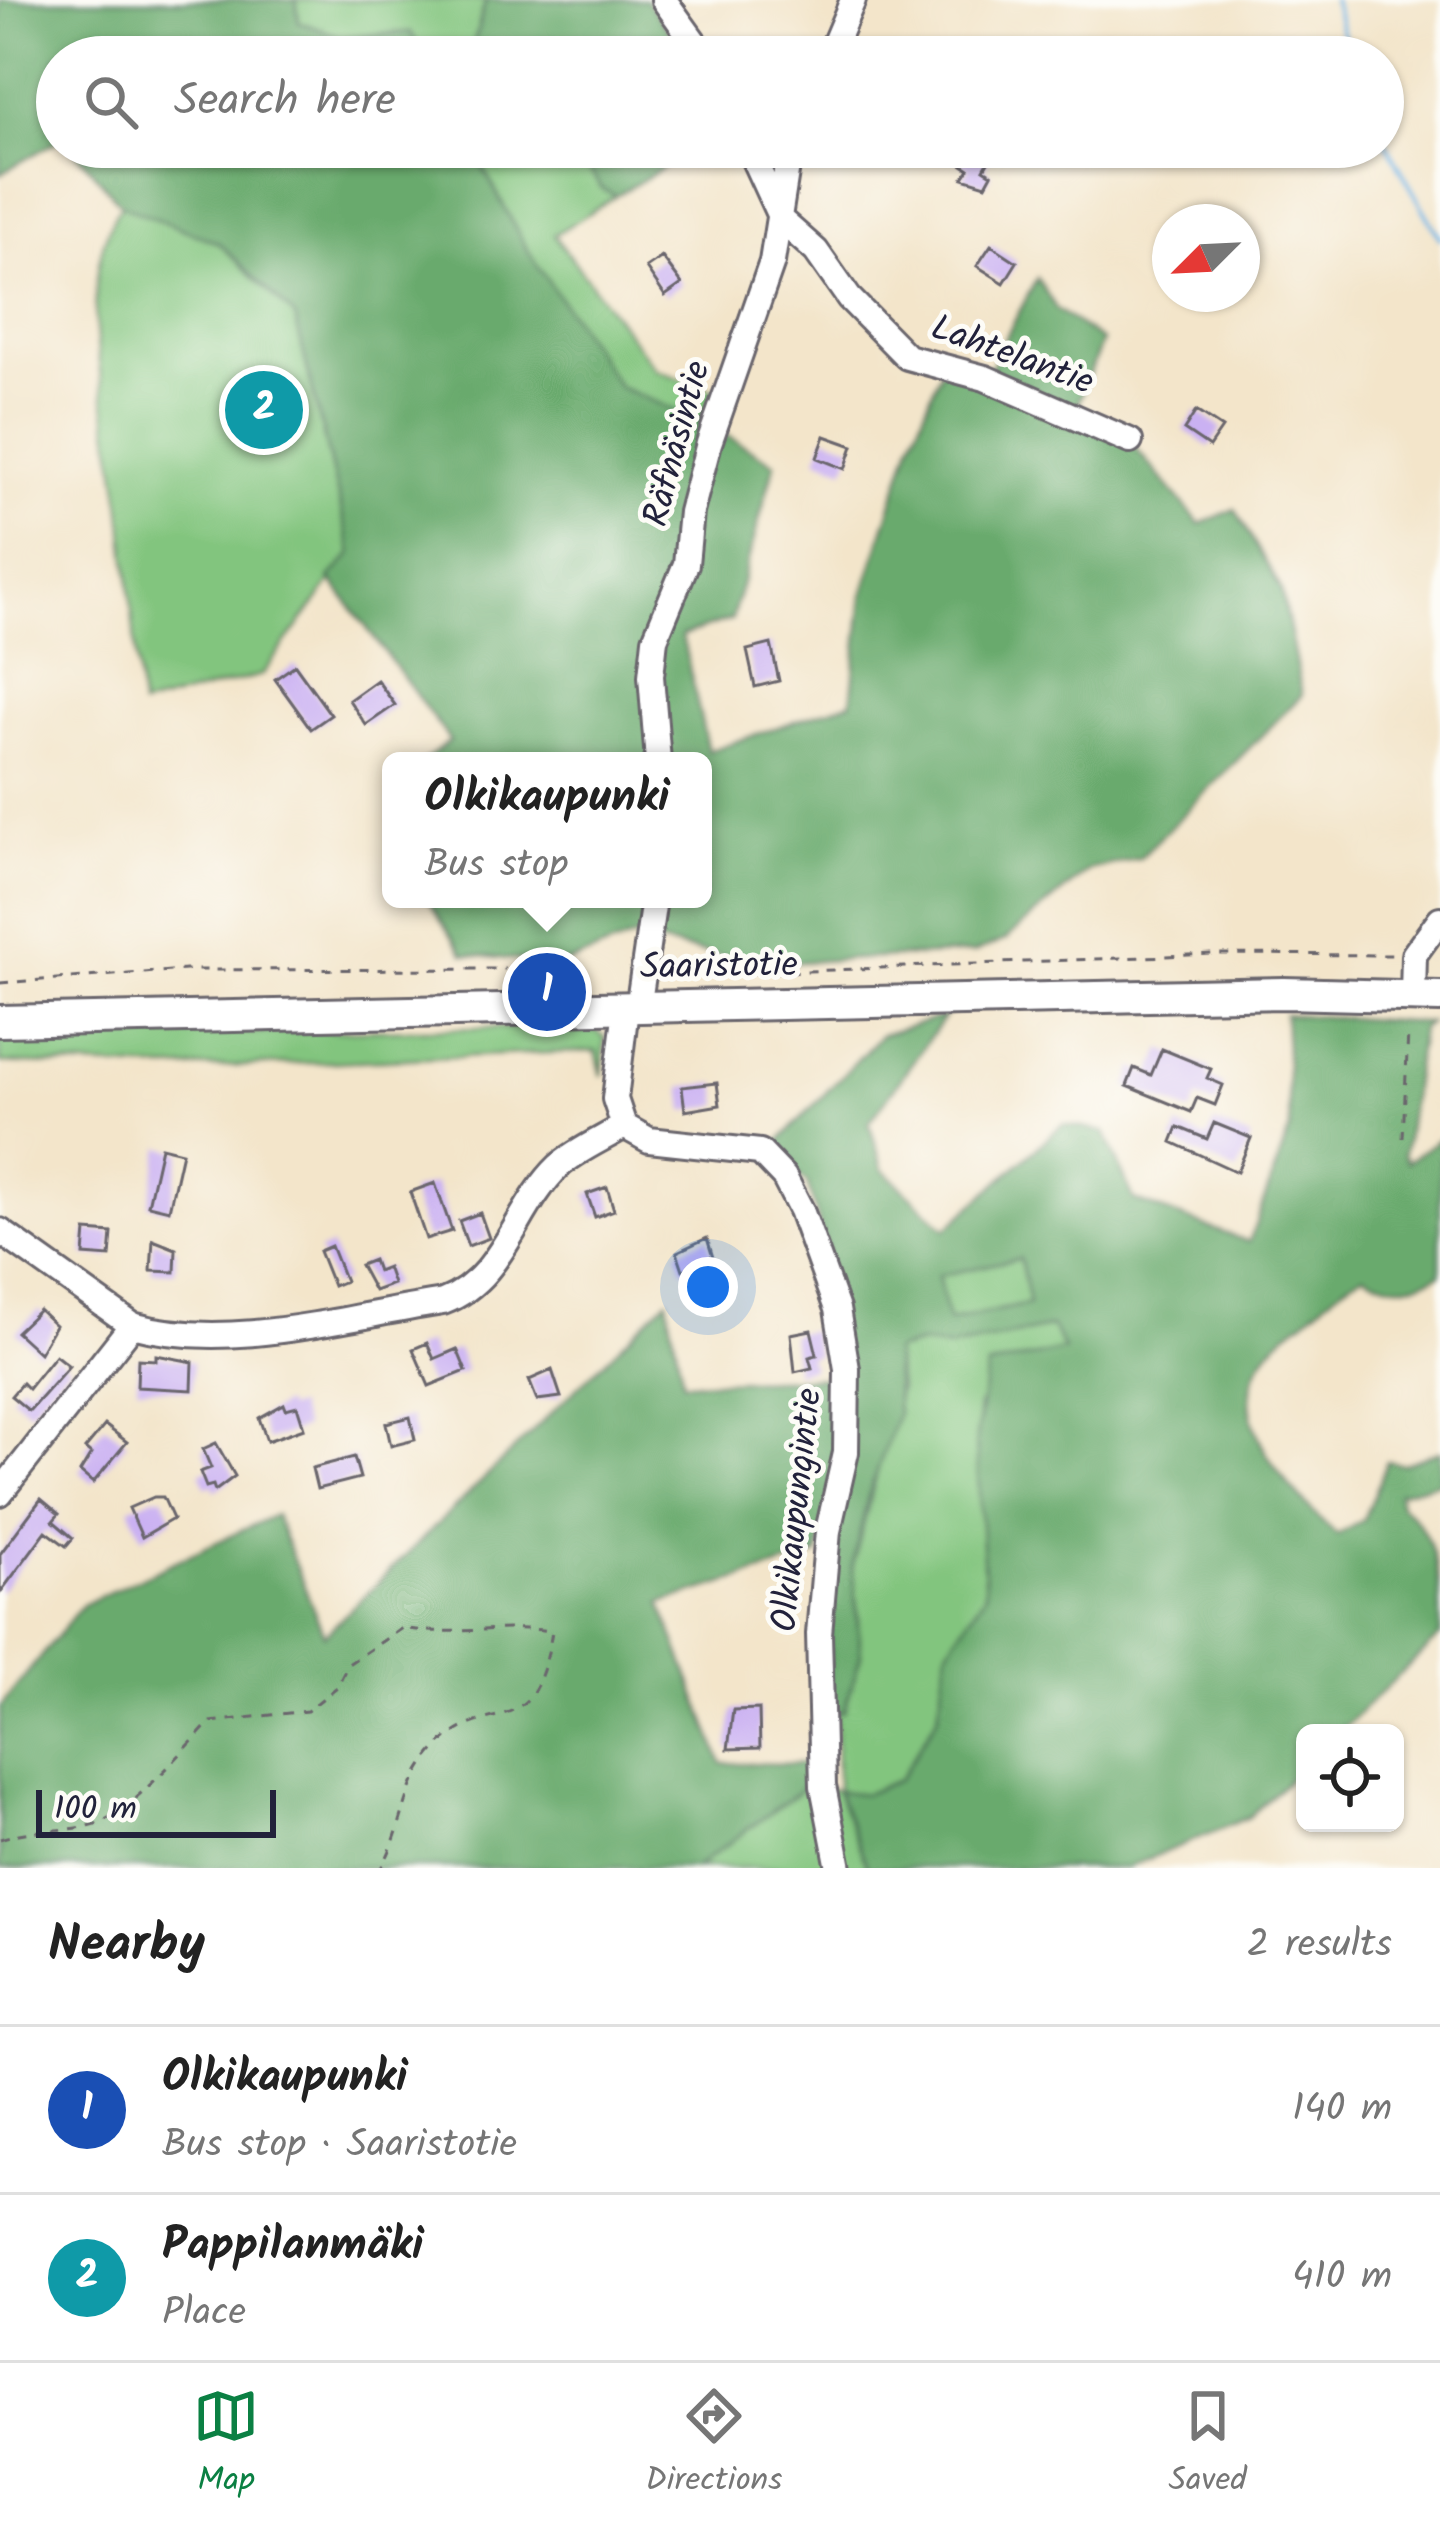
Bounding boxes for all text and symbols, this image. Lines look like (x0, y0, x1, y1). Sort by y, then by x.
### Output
search box (36, 36, 1404, 168)
text: Search here (174, 66, 396, 138)
icon: search (78, 69, 144, 135)
north arrow (1152, 204, 1260, 312)
street label: Lahtelantie (923, 300, 1101, 412)
street label: Räfnäsintie (629, 355, 727, 533)
pin: 2 (225, 365, 303, 455)
popup (382, 752, 712, 908)
text: Olkikaupunki (424, 763, 670, 835)
text: Bus stop (424, 835, 568, 897)
street label: Saaristotie (640, 937, 798, 997)
pin: 1 (508, 947, 586, 1037)
your location (678, 1257, 738, 1317)
street label: Olkikaupungintie (757, 1385, 839, 1635)
map controls (1296, 1724, 1404, 1832)
button: locate (1296, 1724, 1404, 1832)
scale bar (36, 1784, 276, 1837)
text: 100 m (54, 1784, 137, 1837)
text: Nearby (48, 1906, 205, 1987)
text: 2 results (1247, 1915, 1392, 1977)
text: Olkikaupunki (162, 2043, 408, 2115)
text: 1 (81, 2079, 93, 2141)
text: 140 m (1292, 2079, 1392, 2141)
text: Bus stop · Saaristotie (162, 2115, 517, 2177)
text: Pappilanmäki (162, 2211, 424, 2283)
text: 2 (76, 2247, 98, 2309)
text: 410 m (1292, 2247, 1392, 2309)
text: Place (162, 2283, 246, 2345)
tab: Map (193, 2383, 259, 2508)
tab: Directions (645, 2383, 782, 2508)
tab: Saved (1169, 2383, 1247, 2508)

